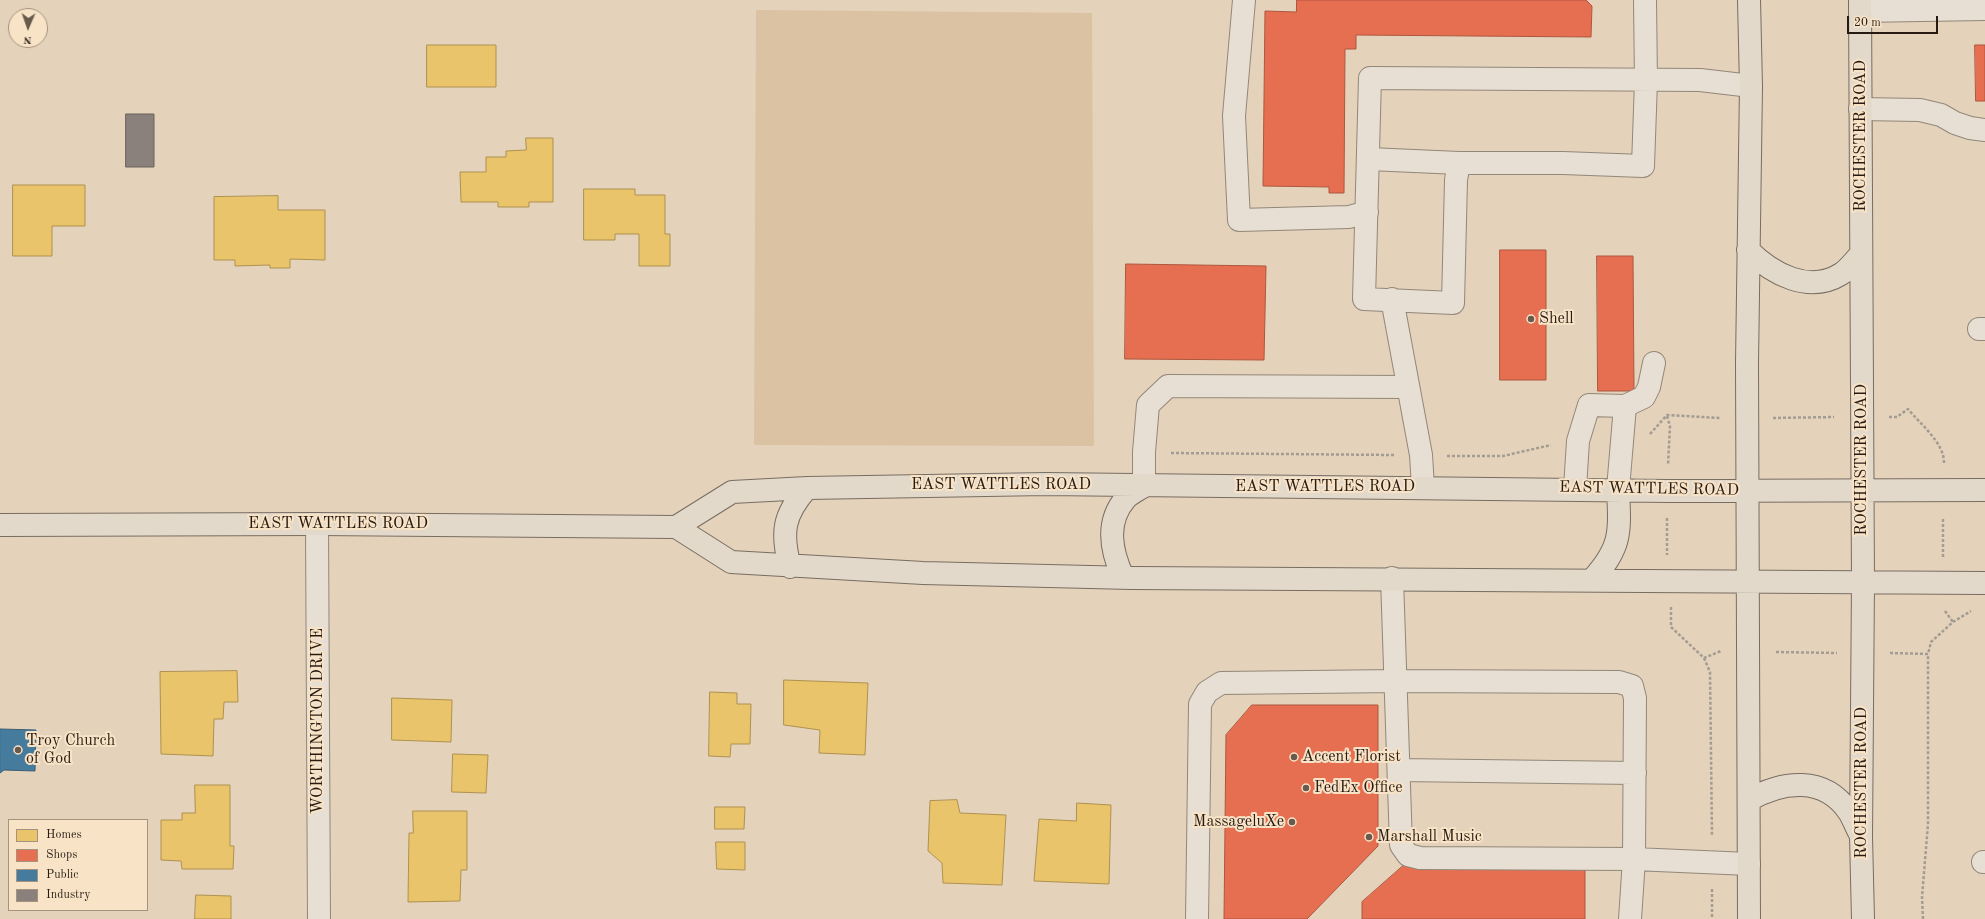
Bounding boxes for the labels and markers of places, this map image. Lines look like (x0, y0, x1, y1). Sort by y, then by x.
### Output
place label: Shell (1539, 309, 1574, 329)
marker: Shell (1526, 314, 1536, 324)
place label: Troy Church of God (26, 731, 115, 769)
marker: Troy Church of God (13, 745, 23, 755)
place label: Accent Florist (1302, 747, 1401, 767)
marker: Accent Florist (1289, 752, 1299, 762)
place label: FedEx Office (1314, 778, 1403, 798)
marker: FedEx Office (1301, 783, 1311, 793)
place label: MassageluXe (1193, 812, 1284, 832)
marker: MassageluXe (1287, 817, 1297, 827)
place label: Marshall Music (1377, 827, 1482, 847)
marker: Marshall Music (1364, 832, 1374, 842)

